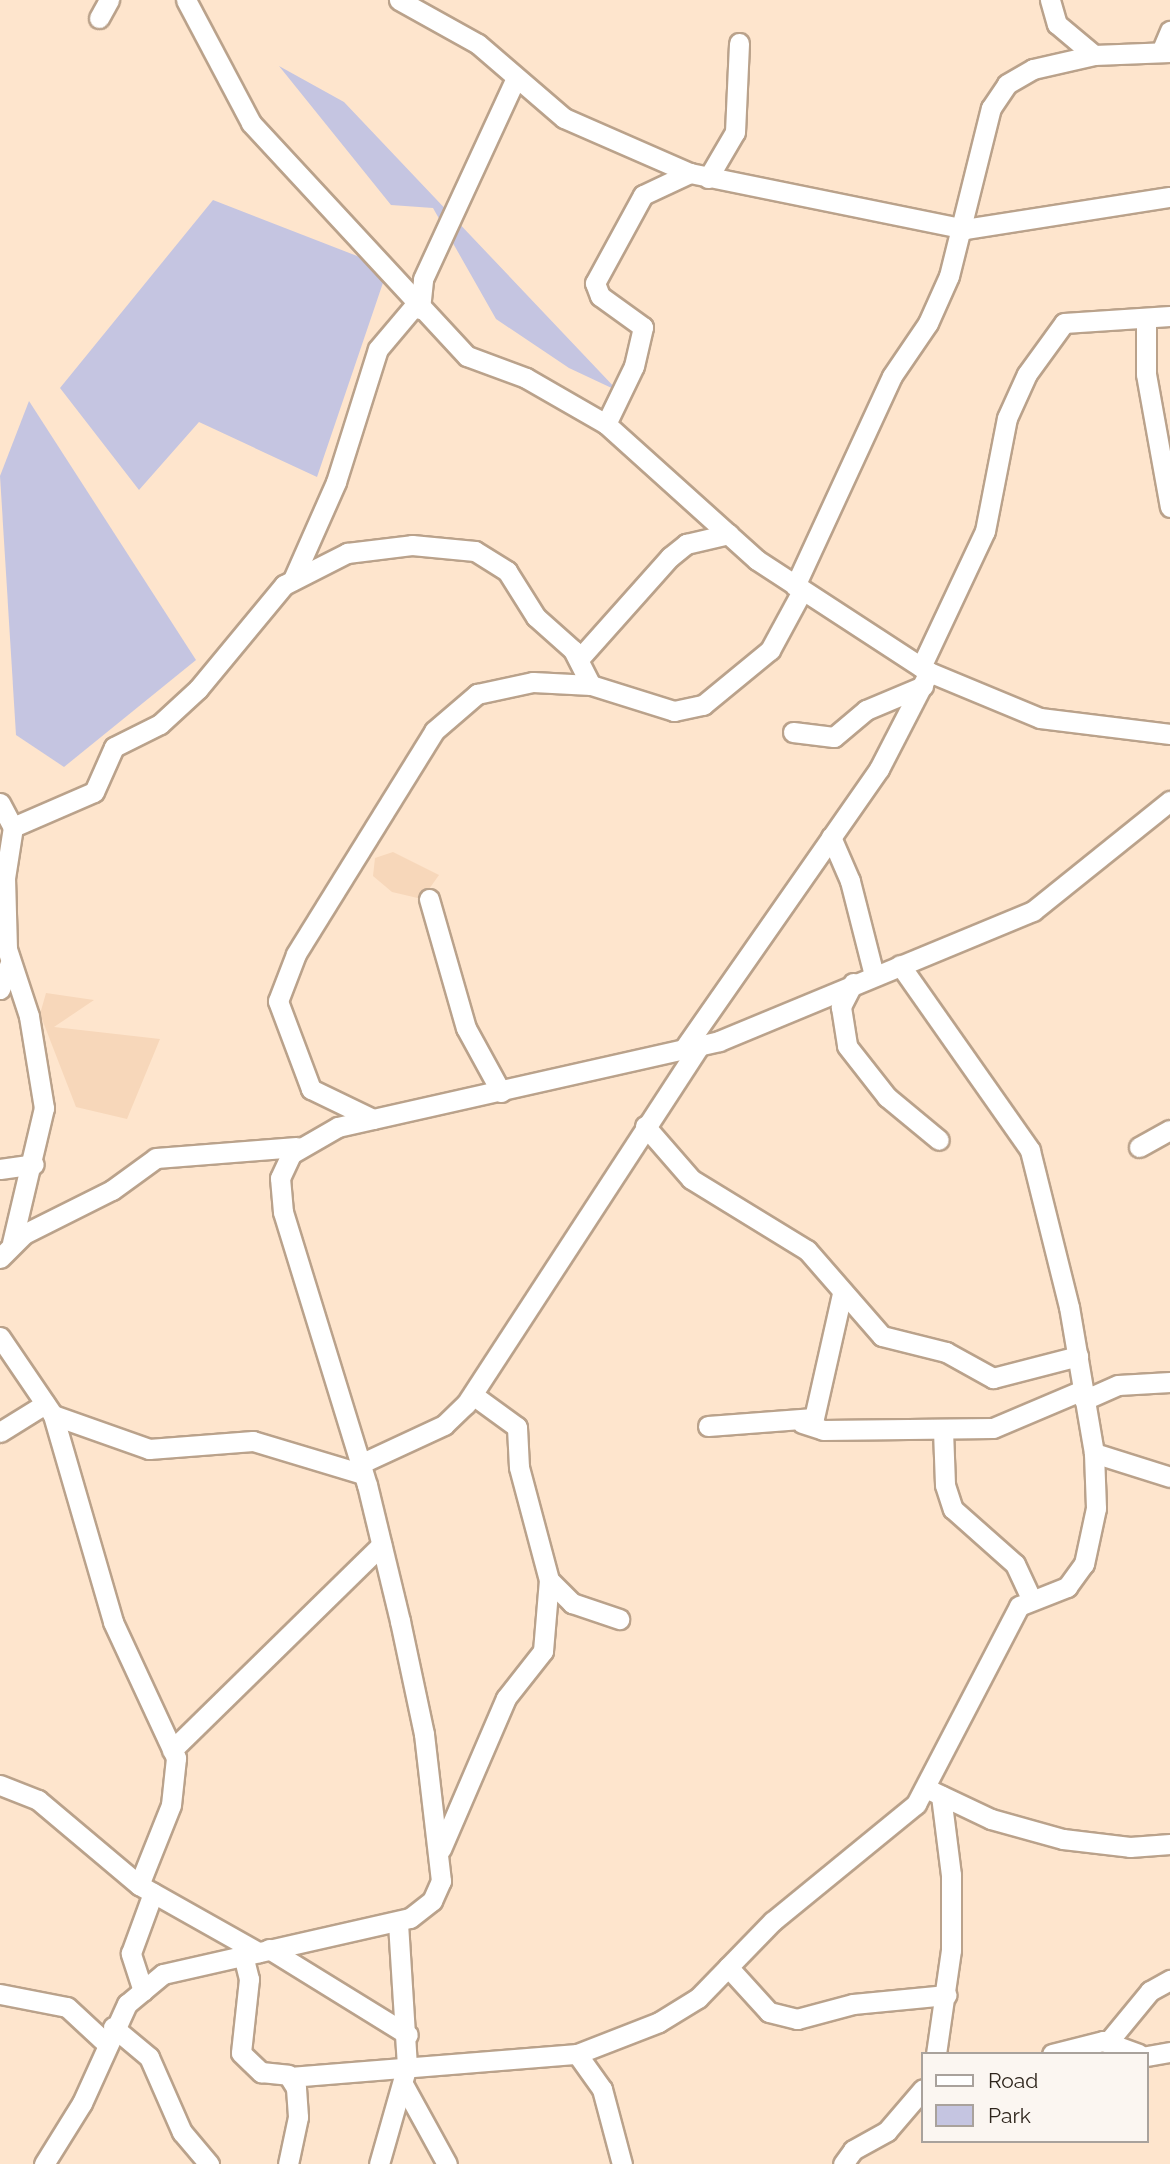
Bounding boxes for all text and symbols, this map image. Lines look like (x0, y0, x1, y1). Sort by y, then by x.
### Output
legend (922, 2052, 1149, 2143)
text: Road (988, 2068, 1038, 2093)
text: Park (988, 2103, 1031, 2128)

